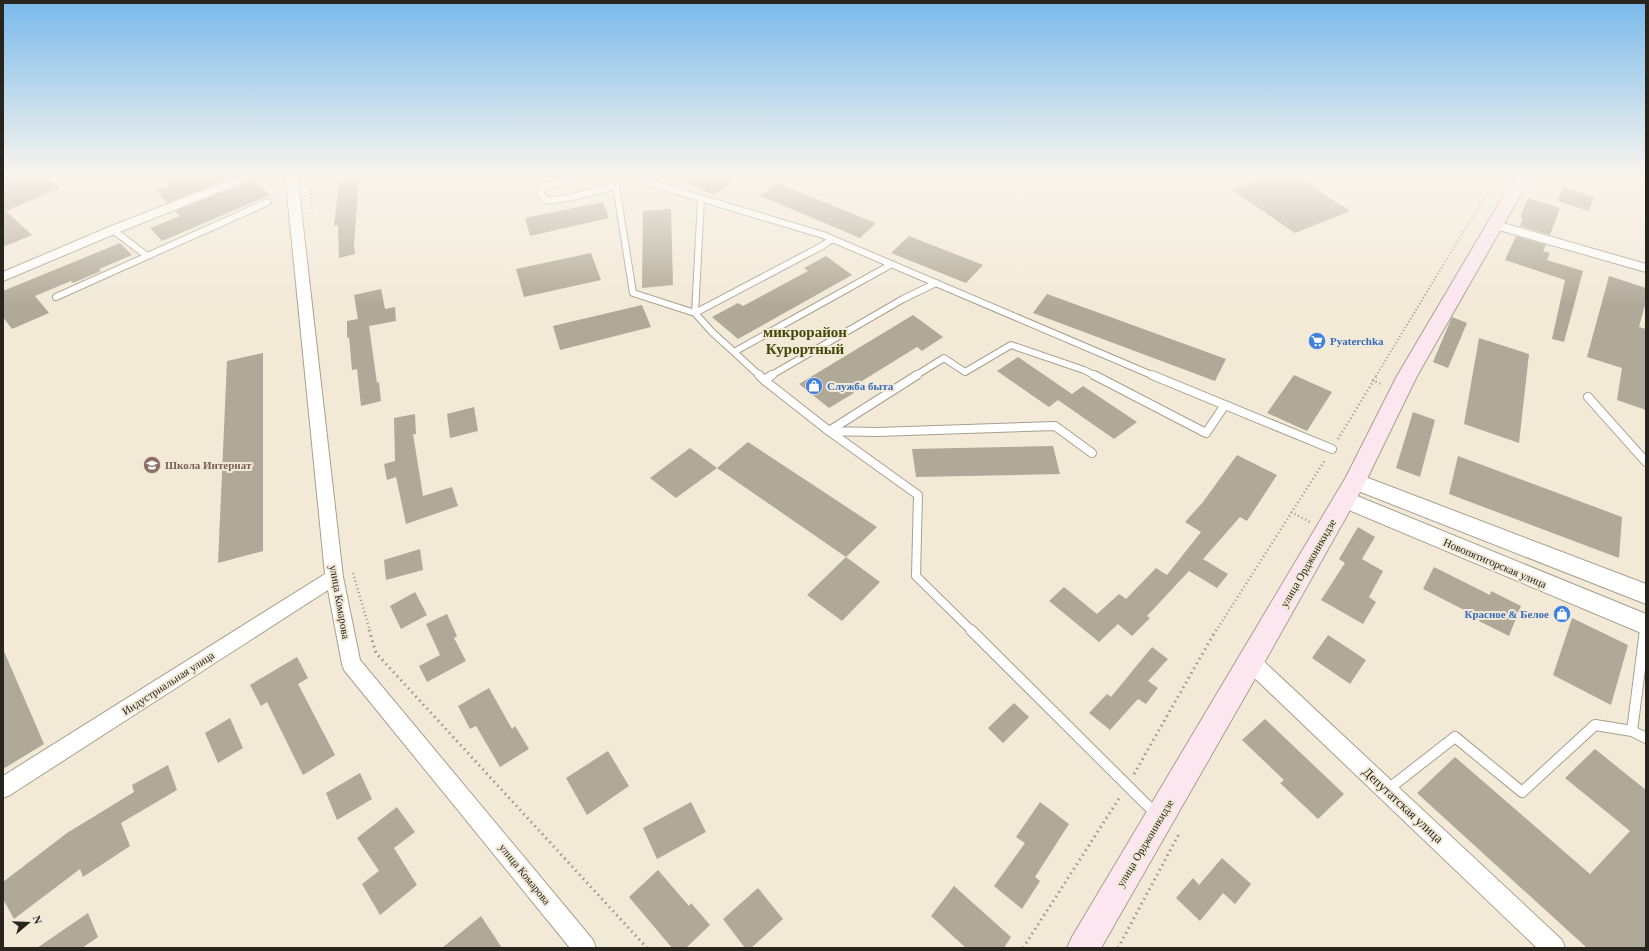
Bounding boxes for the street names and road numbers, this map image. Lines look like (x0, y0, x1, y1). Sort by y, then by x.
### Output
street label: улица Орджоникидзе (1278, 517, 1338, 609)
street label: Новопятигорская улица (1442, 536, 1548, 590)
street label: улица Комарова (328, 564, 352, 640)
street label: Индустриальная улица (120, 649, 216, 717)
street label: Депутатская улица (1360, 764, 1446, 846)
street label: улица Орджоникидзе (1114, 797, 1176, 889)
street label: улица Комарова (497, 841, 553, 907)

